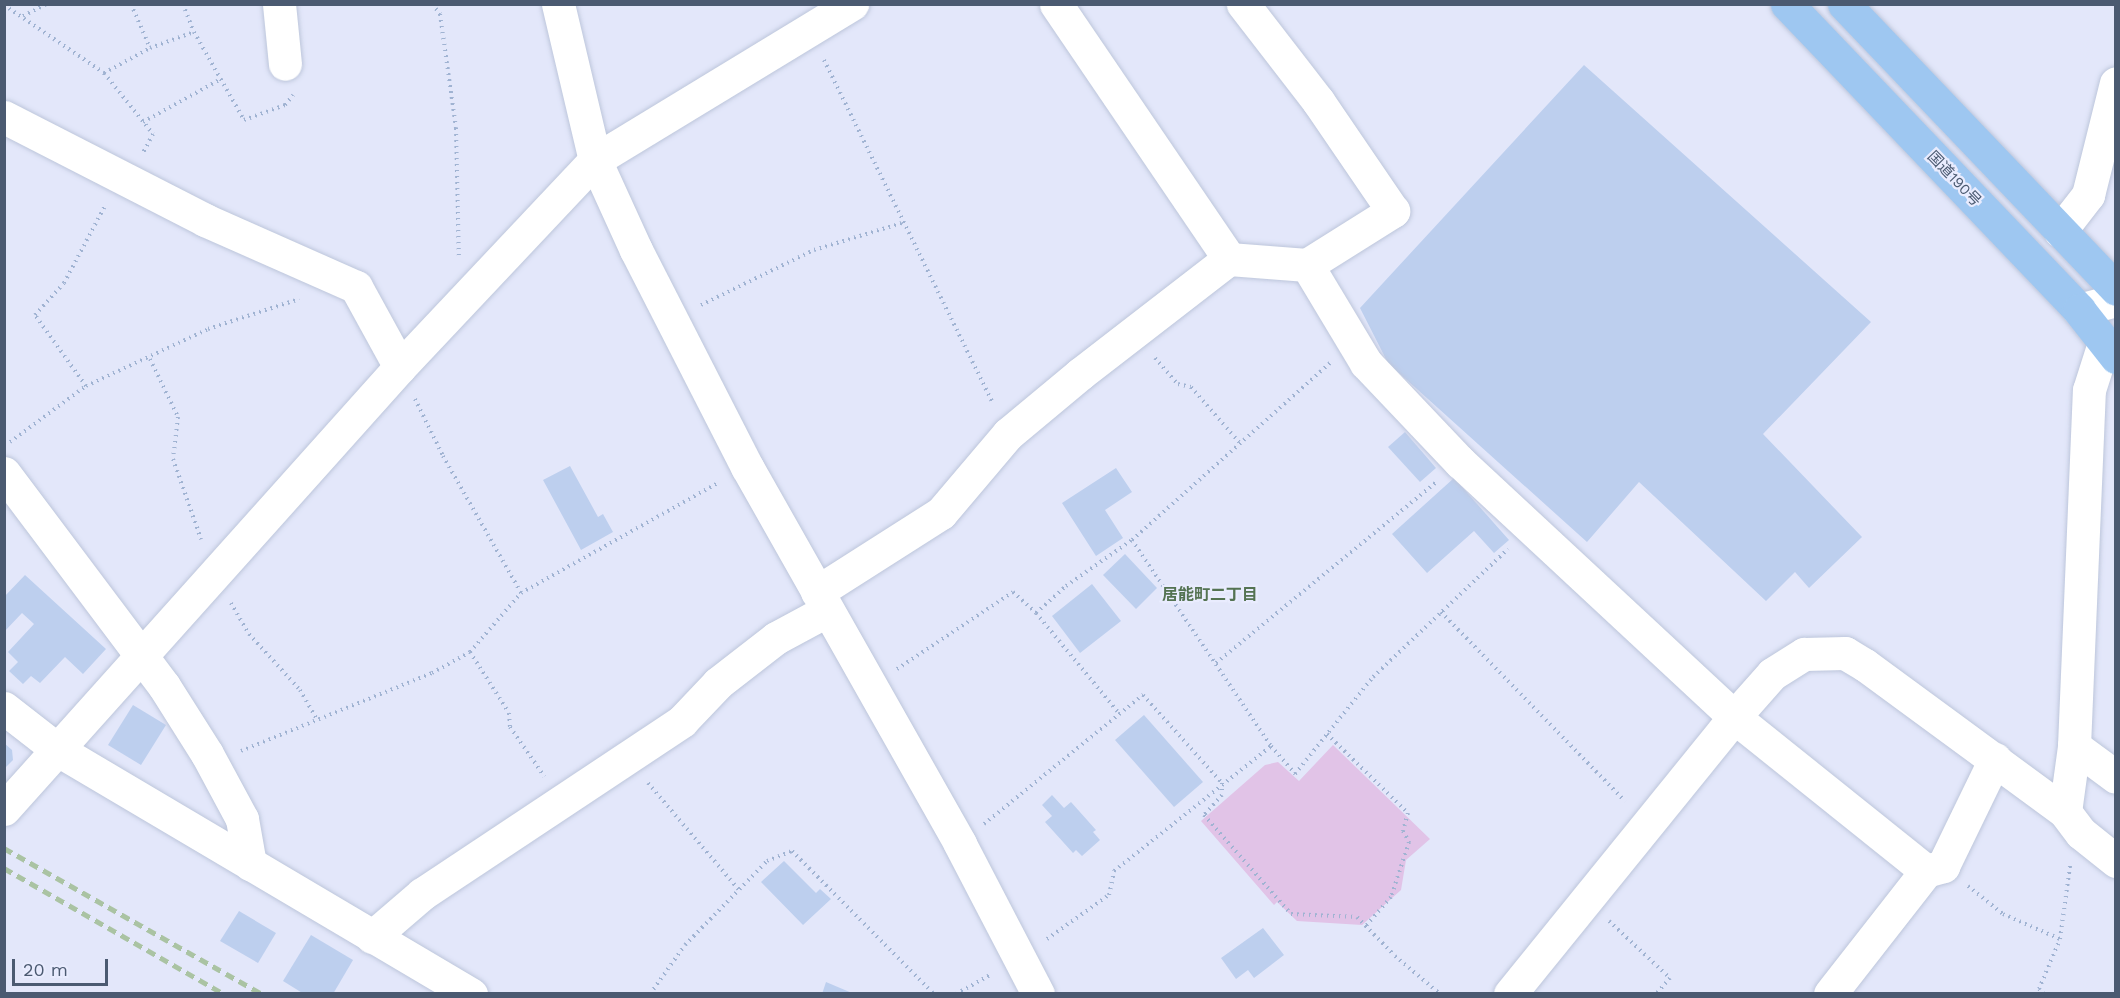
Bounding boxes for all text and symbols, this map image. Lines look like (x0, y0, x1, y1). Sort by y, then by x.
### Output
street label: 国道190号 (1923, 148, 1985, 210)
district label: 居能町二丁目 (1162, 585, 1258, 605)
scale bar (15, 947, 111, 985)
text: 20 m (23, 959, 68, 980)

